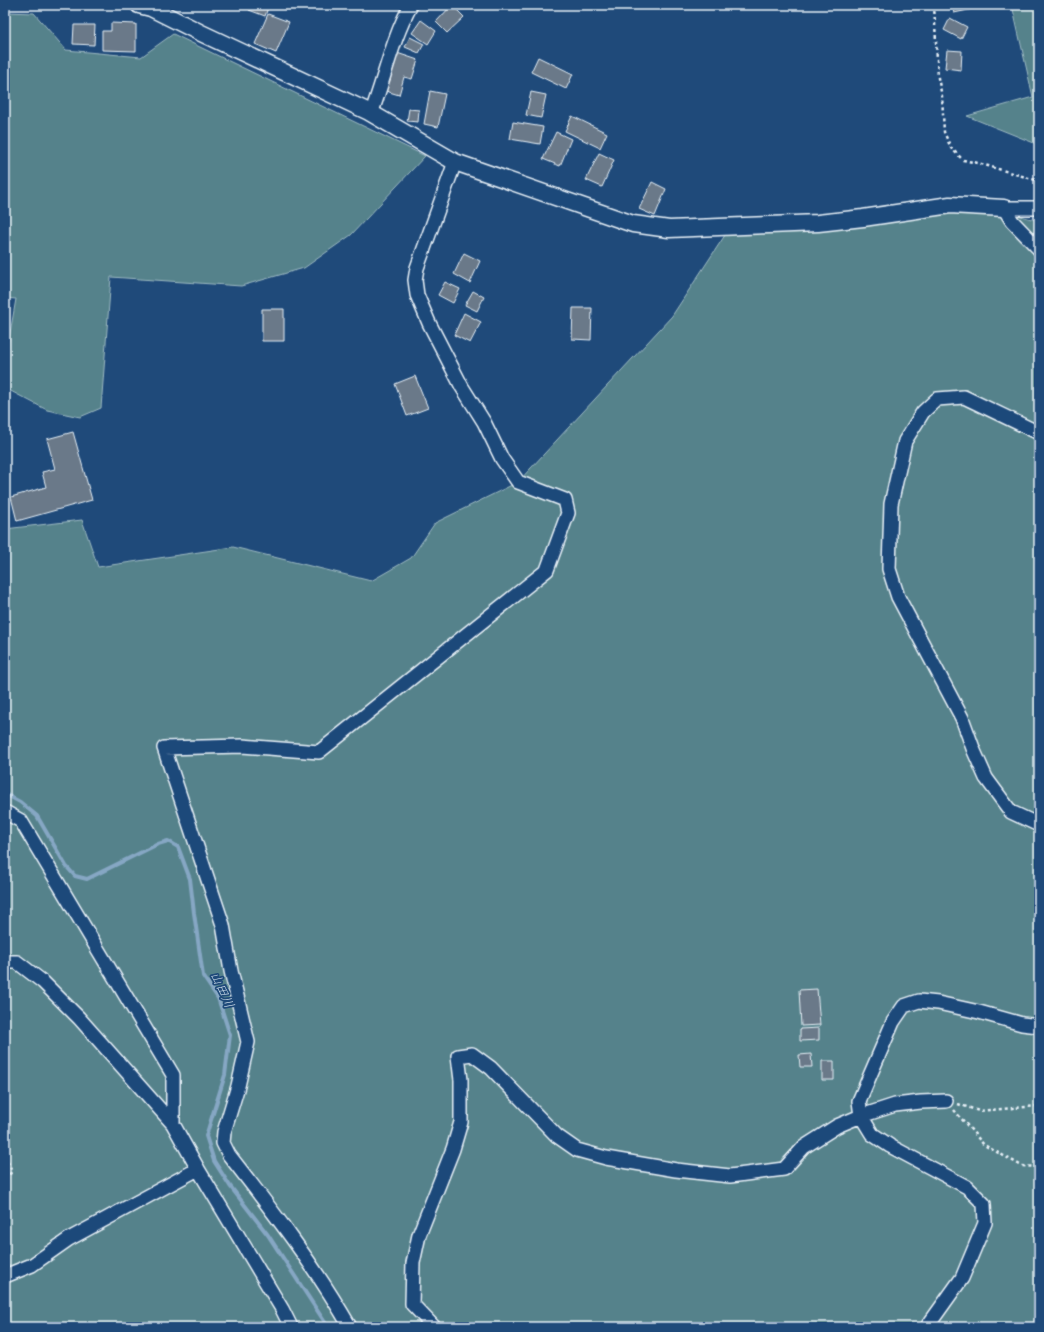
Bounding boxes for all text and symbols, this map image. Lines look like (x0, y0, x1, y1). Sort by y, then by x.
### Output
water label: 山田川 (206, 969, 238, 1011)

